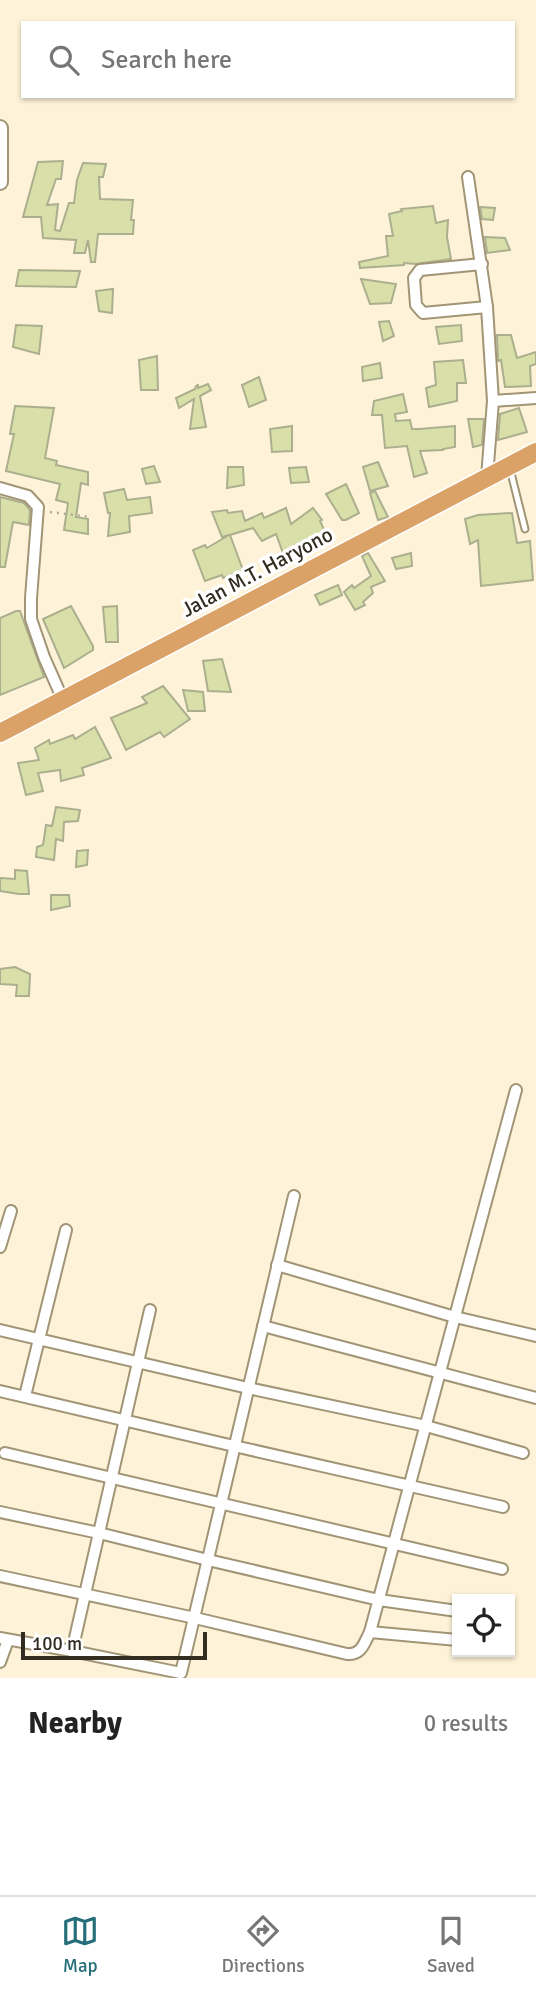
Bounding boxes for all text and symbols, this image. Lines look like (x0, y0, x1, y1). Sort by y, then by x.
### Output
search box (21, 21, 515, 98)
icon: search (45, 41, 83, 79)
text: Search here (101, 44, 232, 76)
street label: Jalan M.T. Haryono (177, 521, 337, 623)
map controls (452, 1594, 515, 1657)
button: locate (452, 1594, 515, 1657)
scale bar (21, 1629, 206, 1661)
text: 100 m (32, 1632, 82, 1656)
text: Nearby (28, 1705, 122, 1742)
text: 0 results (424, 1709, 508, 1738)
tab: Map (61, 1912, 99, 1978)
tab: Directions (222, 1912, 305, 1978)
tab: Saved (427, 1912, 475, 1978)

